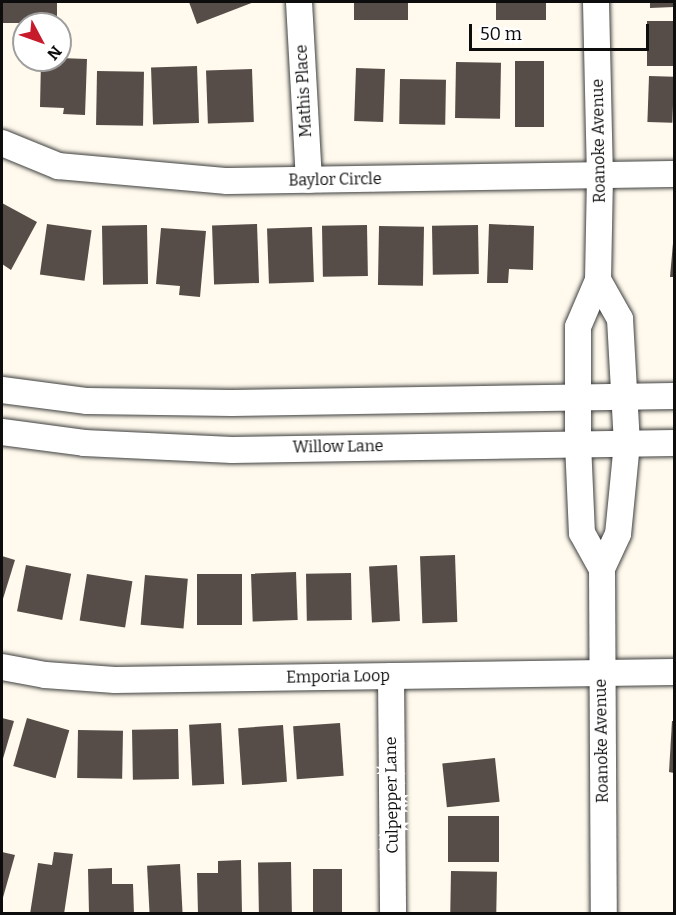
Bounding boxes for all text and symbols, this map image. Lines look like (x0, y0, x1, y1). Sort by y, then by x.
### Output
north arrow (12, 12, 72, 72)
scale bar (472, 12, 652, 50)
text: 50 m (480, 23, 522, 45)
text: N (43, 42, 66, 64)
street label: Mathis Place (292, 44, 316, 138)
street label: Roanoke Avenue (588, 79, 610, 203)
street label: Baylor Circle (288, 170, 382, 190)
street label: Willow Lane (292, 437, 384, 457)
street label: Emporia Loop (286, 666, 390, 688)
street label: Roanoke Avenue (591, 679, 613, 803)
street label: Culpepper Lane (381, 736, 403, 854)

